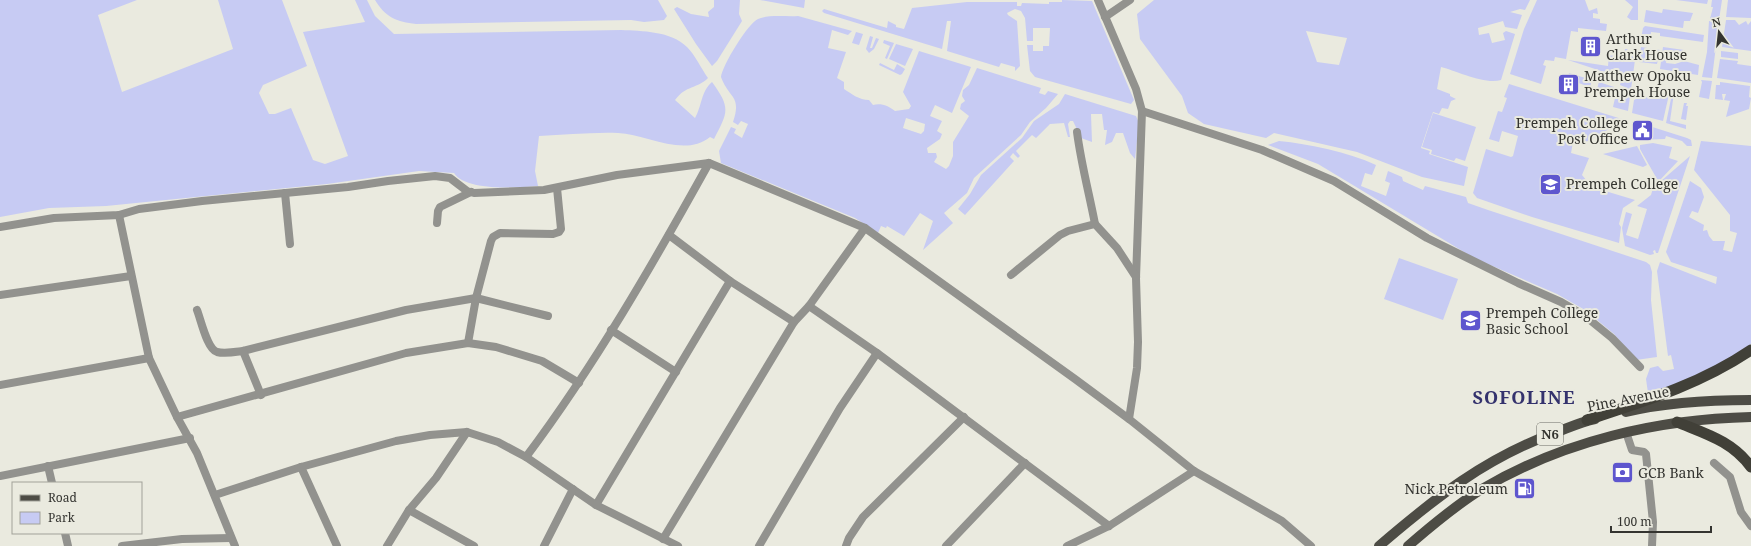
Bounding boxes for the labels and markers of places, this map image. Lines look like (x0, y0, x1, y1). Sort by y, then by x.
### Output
place label: Arthur Clark House (1606, 29, 1687, 64)
building icon: Arthur Clark House (1578, 34, 1604, 60)
place label: Matthew Opoku Prempeh House (1584, 66, 1691, 101)
building icon: Matthew Opoku Prempeh House (1556, 71, 1582, 97)
place label: Prempeh College Post Office (1516, 113, 1628, 148)
public building icon: Prempeh College Post Office (1630, 118, 1656, 144)
school or university icon: Prempeh College (1537, 171, 1563, 197)
place label: Prempeh College (1566, 174, 1678, 193)
place label: Prempeh College Basic School (1486, 303, 1598, 338)
school or university icon: Prempeh College Basic School (1458, 308, 1484, 334)
bank icon: GCB Bank (1609, 460, 1635, 486)
place label: GCB Bank (1638, 463, 1704, 482)
fuel station icon: Nick Petroleum (1511, 476, 1537, 502)
place label: Nick Petroleum (1405, 479, 1508, 498)

